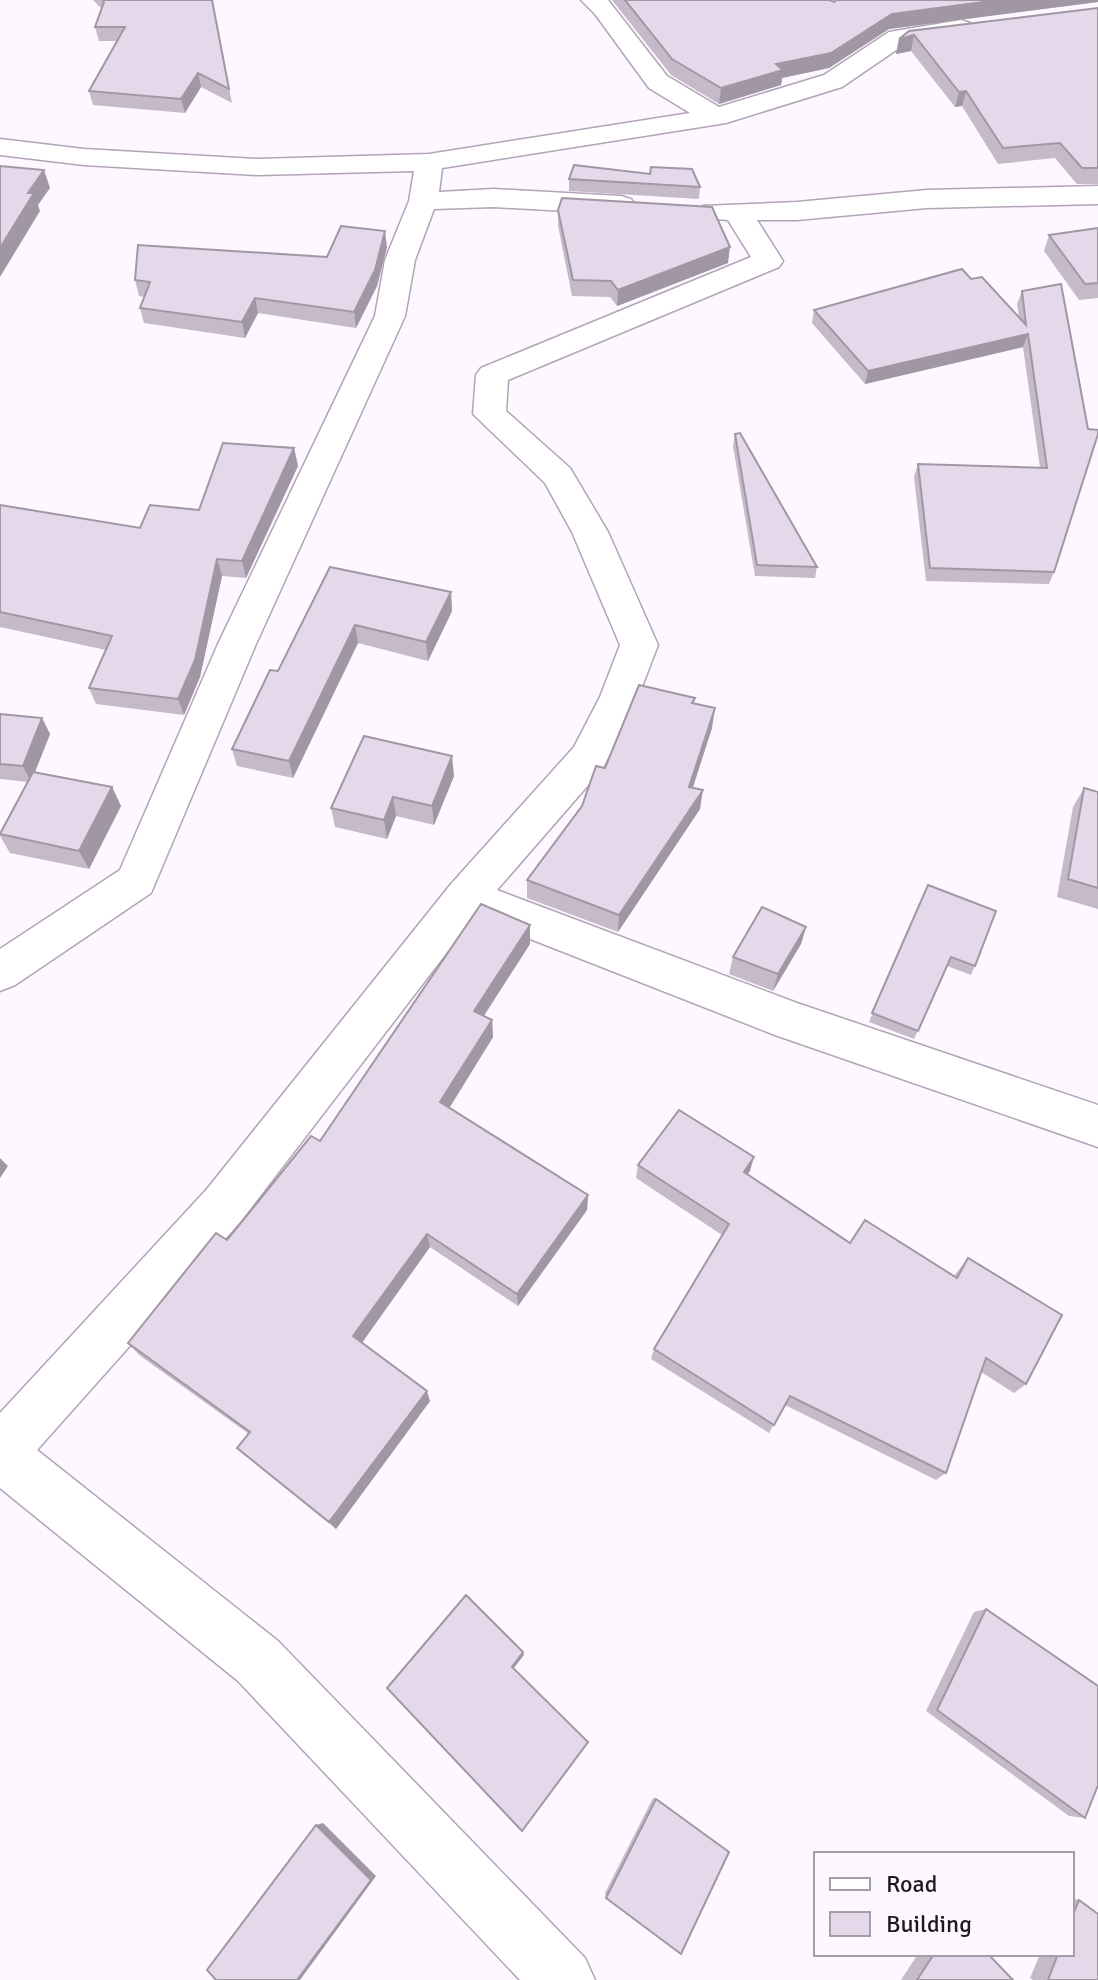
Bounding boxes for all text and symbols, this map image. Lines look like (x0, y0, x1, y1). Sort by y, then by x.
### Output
legend (814, 1852, 1074, 1956)
text: Road (886, 1869, 937, 1899)
text: Building (886, 1909, 972, 1939)

